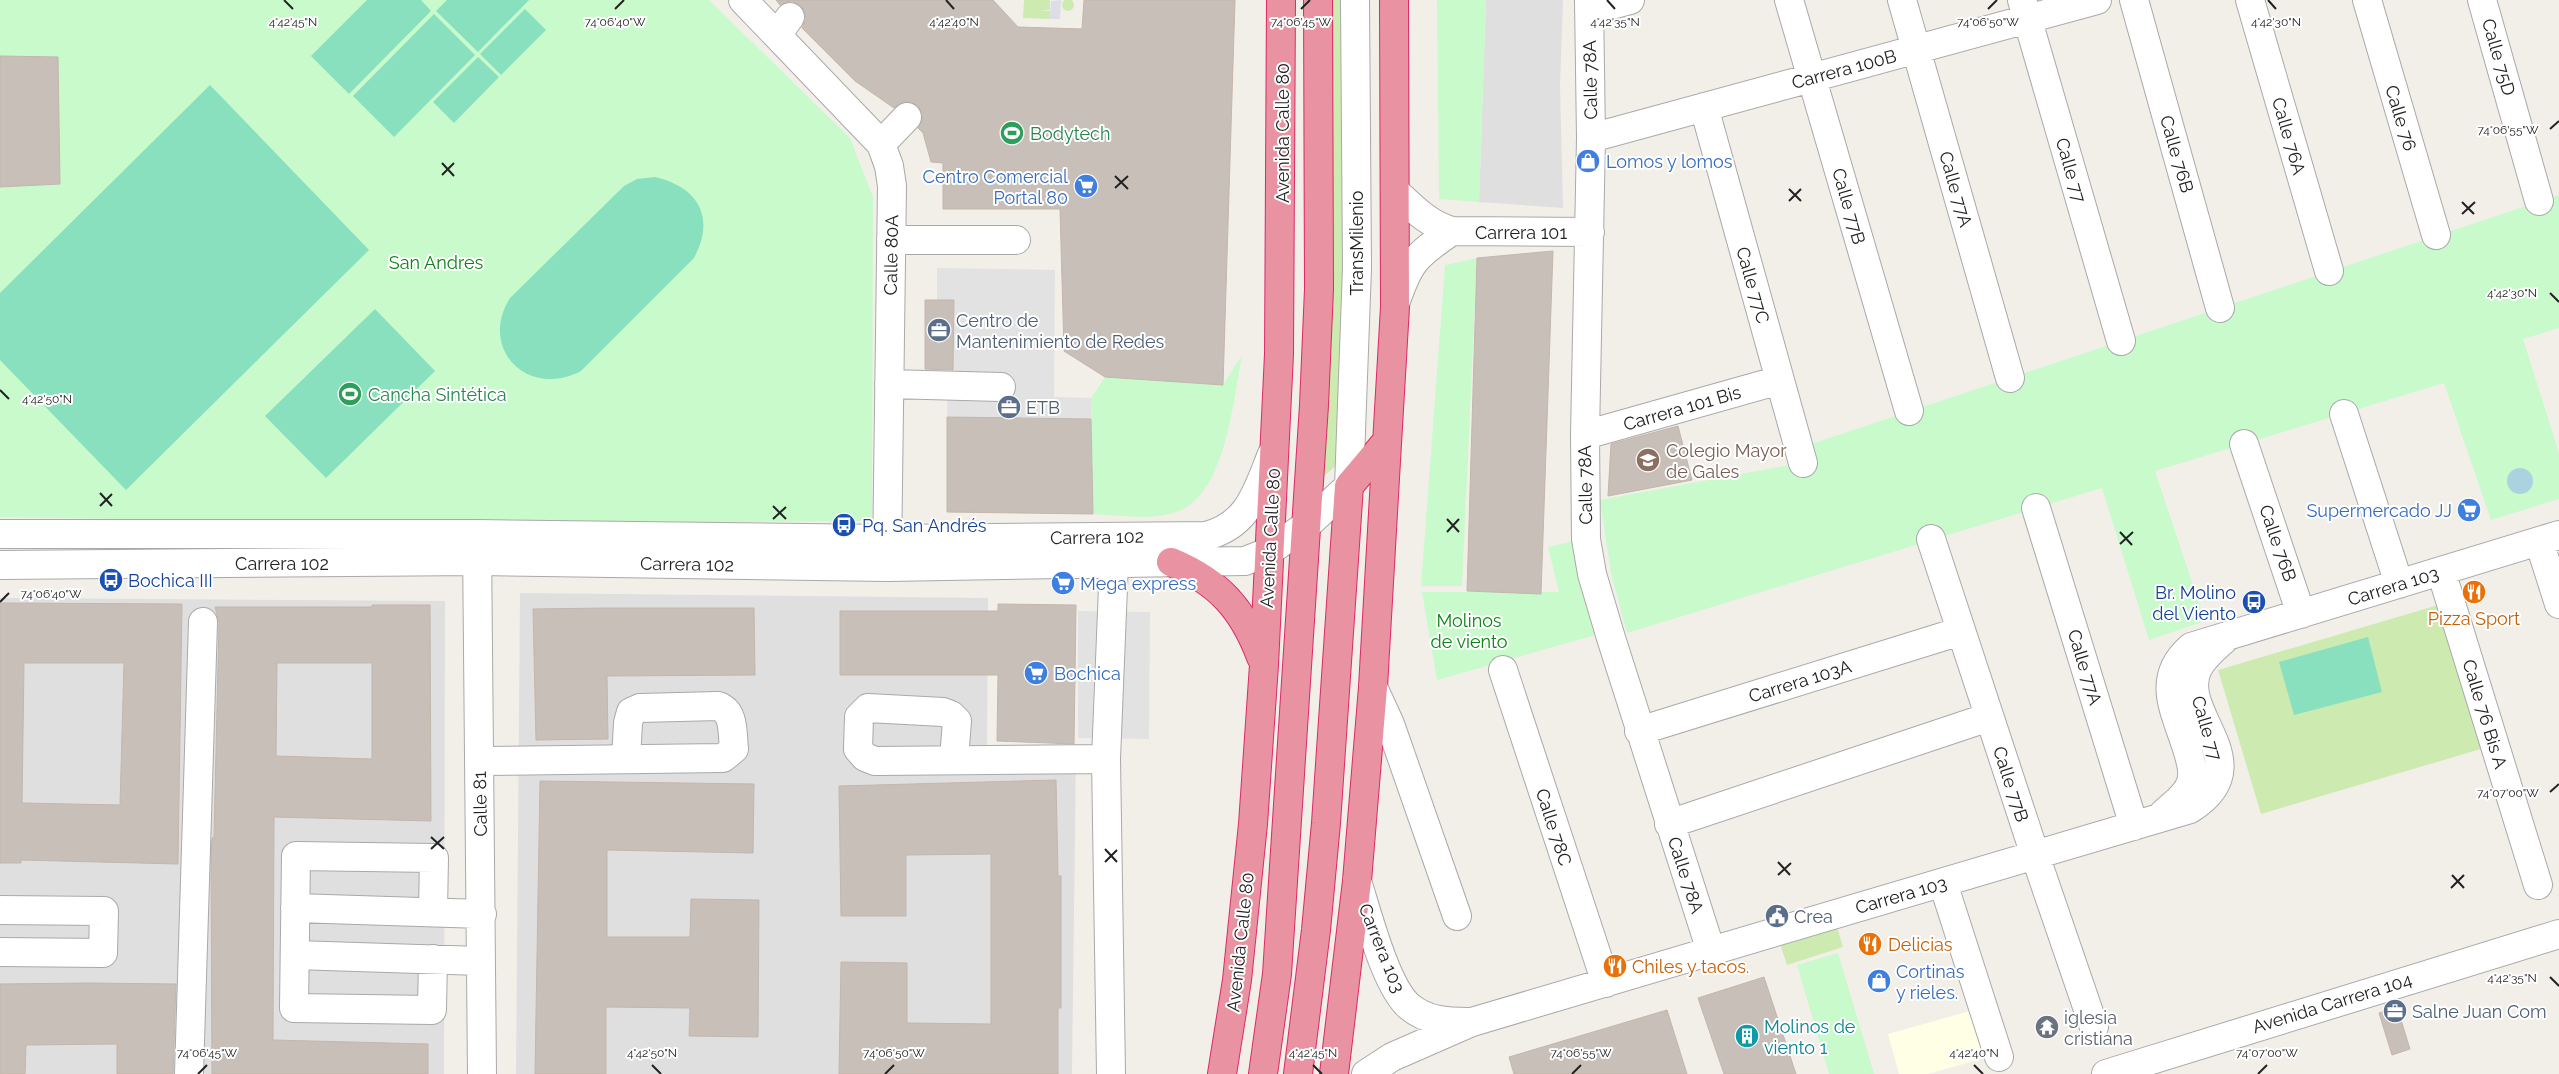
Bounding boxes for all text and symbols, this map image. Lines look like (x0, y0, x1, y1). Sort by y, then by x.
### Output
text: 4°42'45"N (269, 15, 317, 29)
text: 74°06'40"W (584, 15, 646, 29)
text: 4°42'40"N (929, 15, 979, 29)
text: 74°06'45"W (1271, 15, 1332, 29)
text: 4°42'35"N (1590, 15, 1640, 29)
text: 74°06'50"W (1957, 15, 2019, 29)
text: 4°42'30"N (2251, 15, 2301, 29)
street label: Calle 75D (2478, 16, 2520, 98)
street label: Calle 78A (1579, 40, 1601, 120)
street label: Carrera 100B (1789, 45, 1899, 93)
street label: Avenida Calle 80 (1272, 63, 1293, 203)
street label: Calle 76 (2381, 83, 2421, 154)
street label: Calle 76A (2268, 95, 2310, 177)
street label: Calle 76B (2156, 113, 2198, 195)
sports icon: Bodytech (999, 120, 1025, 146)
place label: Bodytech (1030, 123, 1110, 144)
text: 74°06'55"W (2477, 123, 2539, 137)
street label: Calle 77 (2052, 135, 2090, 205)
shop icon: Lomos y lomos (1575, 148, 1601, 174)
street label: Calle 77A (1935, 149, 1977, 229)
place label: Lomos y lomos (1606, 151, 1733, 172)
street label: Calle 77B (1828, 165, 1870, 247)
place label: Centro Comercial Portal 80 (923, 166, 1068, 208)
supermarket icon: Centro Comercial Portal 80 (1073, 173, 1099, 199)
street label: TransMilenio (1346, 190, 1367, 295)
street label: Calle 80A (880, 215, 902, 295)
street label: Carrera 101 (1475, 222, 1567, 243)
street label: Calle 77C (1732, 244, 1774, 326)
park label: San Andres (389, 252, 484, 273)
text: 4°42'30"N (2487, 286, 2537, 300)
place label: Centro de Mantenimiento de Redes (956, 310, 1165, 352)
office icon: Centro de Mantenimiento de Redes (926, 317, 952, 343)
sports icon: Cancha Sintética (337, 381, 363, 407)
street label: Carrera 101 Bis (1621, 381, 1744, 435)
place label: Cancha Sintética (368, 384, 507, 405)
text: 4°42'50"N (22, 392, 72, 406)
office icon: ETB (996, 394, 1022, 420)
place label: ETB (1026, 397, 1060, 418)
place label: Colegio Mayor de Gales (1666, 440, 1787, 482)
street label: Calle 78A (1574, 445, 1596, 525)
school or university icon: Colegio Mayor de Gales (1635, 447, 1661, 473)
street label: Avenida Calle 80 (1256, 467, 1284, 609)
supermarket icon: Supermercado JJ (2456, 497, 2482, 523)
place label: Supermercado JJ (2306, 500, 2452, 521)
street label: Calle 76B (2255, 502, 2301, 584)
bus stop icon: Pq. San Andrés (831, 512, 857, 538)
place label: Pq. San Andrés (862, 515, 987, 536)
street label: Carrera 102 (1050, 526, 1144, 548)
street label: Carrera 102 (235, 553, 329, 574)
street label: Carrera 102 (640, 553, 734, 575)
street label: Carrera 103 (2345, 562, 2441, 610)
bus stop icon: Bochica III (98, 567, 124, 593)
place label: Bochica III (128, 570, 213, 591)
supermarket icon: Mega express (1050, 570, 1076, 596)
place label: Mega express (1080, 573, 1196, 594)
restaurant icon: Pizza Sport (2461, 579, 2487, 605)
place label: Br. Molino del Viento (2152, 582, 2236, 624)
text: 74°06'40"W (20, 587, 82, 601)
bus stop icon: Br. Molino del Viento (2241, 589, 2267, 615)
place label: Pizza Sport (2428, 608, 2520, 629)
park label: Molinos de viento (1431, 610, 1508, 652)
street label: Calle 77A (2064, 627, 2106, 707)
street label: Carrera 103A (1746, 655, 1854, 707)
street label: Calle 76 Bis A (2458, 657, 2512, 771)
supermarket icon: Bochica (1023, 660, 1049, 686)
place label: Bochica (1054, 663, 1121, 684)
street label: Calle 77 (2188, 693, 2226, 763)
street label: Calle 77B (1989, 743, 2033, 825)
street label: Calle 81 (469, 771, 491, 837)
street label: Calle 78C (1532, 786, 1576, 868)
text: 74°07'00"W (2477, 786, 2539, 800)
street label: Calle 78A (1664, 834, 1708, 916)
street label: Avenida Calle 80 (1222, 871, 1258, 1013)
street label: Carrera 103 (1853, 872, 1949, 918)
street label: Carrera 103 (1355, 900, 1409, 996)
public building icon: Crea (1764, 903, 1790, 929)
place label: Crea (1794, 906, 1833, 927)
restaurant icon: Delicias (1857, 931, 1883, 957)
place label: Delicias (1888, 934, 1953, 955)
restaurant icon: Chiles y tacos. (1602, 953, 1628, 979)
place label: Chiles y tacos. (1632, 956, 1749, 977)
place label: Cortinas y rieles. (1896, 961, 1965, 1003)
shop icon: Cortinas y rieles. (1866, 968, 1892, 994)
street label: Avenida Carrera 104 (2250, 969, 2414, 1037)
text: 4°42'35"N (2487, 971, 2537, 985)
office icon: Salne Juan Com (2382, 998, 2408, 1024)
place label: Salne Juan Com (2412, 1001, 2547, 1022)
place label: iglesia cristiana (2064, 1007, 2133, 1049)
temple icon: iglesia cristiana (2034, 1014, 2060, 1040)
place label: Molinos de viento 1 (1764, 1016, 1856, 1058)
building icon: Molinos de viento 1 (1734, 1023, 1760, 1049)
text: 74°06'45"W (177, 1046, 238, 1060)
text: 4°42'50"N (627, 1046, 677, 1060)
text: 74°06'50"W (863, 1046, 925, 1060)
text: 4°42'45"N (1289, 1046, 1337, 1060)
text: 74°06'55"W (1550, 1046, 1612, 1060)
text: 4°42'40"N (1949, 1046, 1999, 1060)
text: 74°07'00"W (2236, 1046, 2298, 1060)

